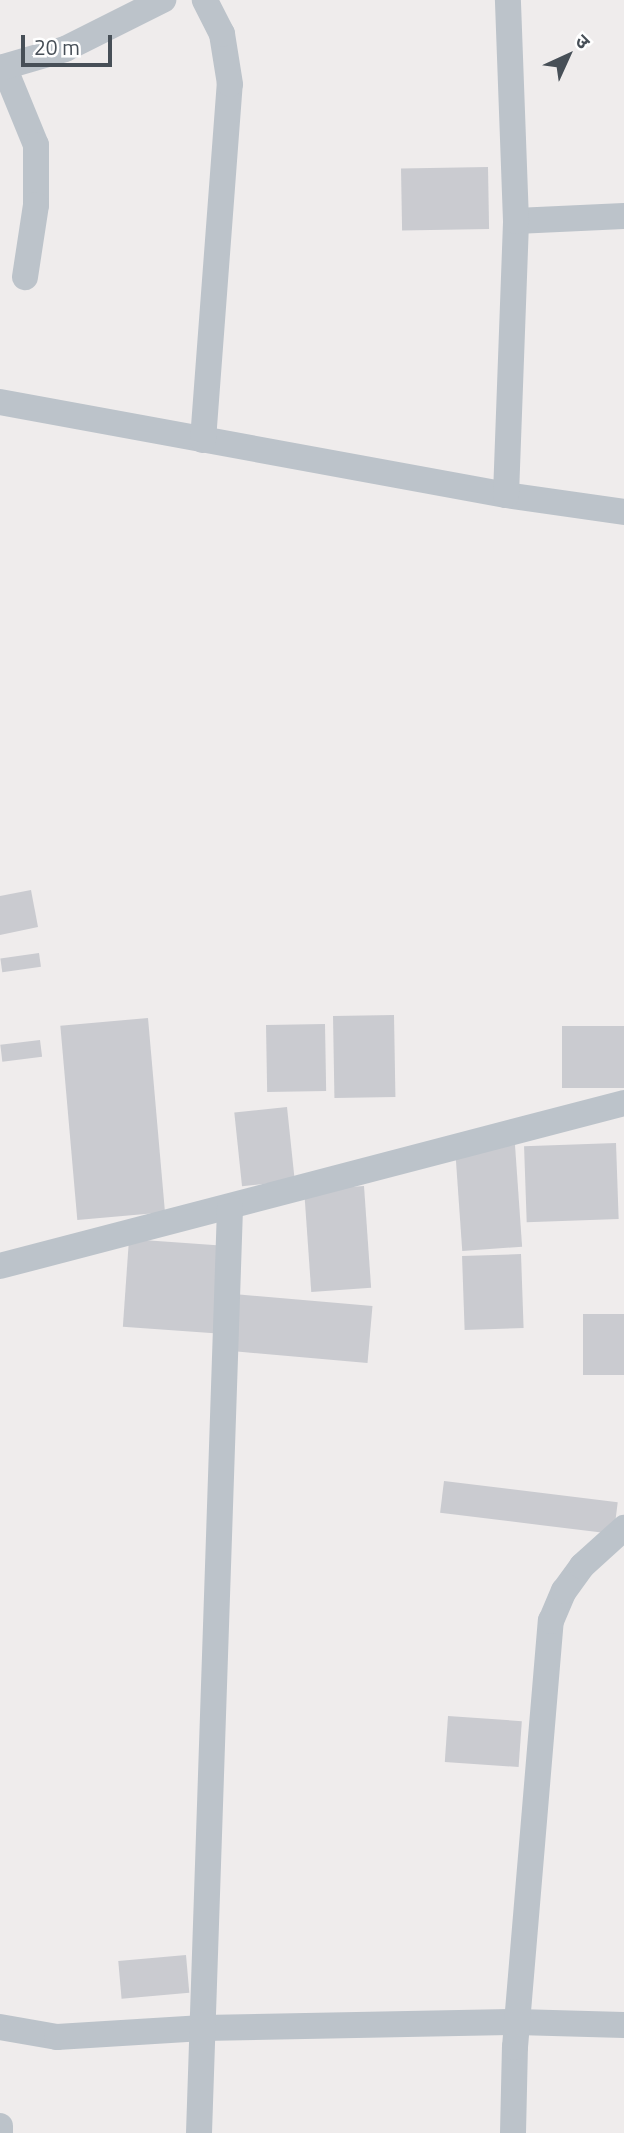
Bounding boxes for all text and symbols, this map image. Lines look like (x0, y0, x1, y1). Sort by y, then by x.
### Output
scale bar (24, 21, 116, 65)
north arrow (533, 21, 603, 91)
text: उ (569, 27, 597, 55)
text: 20 m (34, 31, 80, 63)

